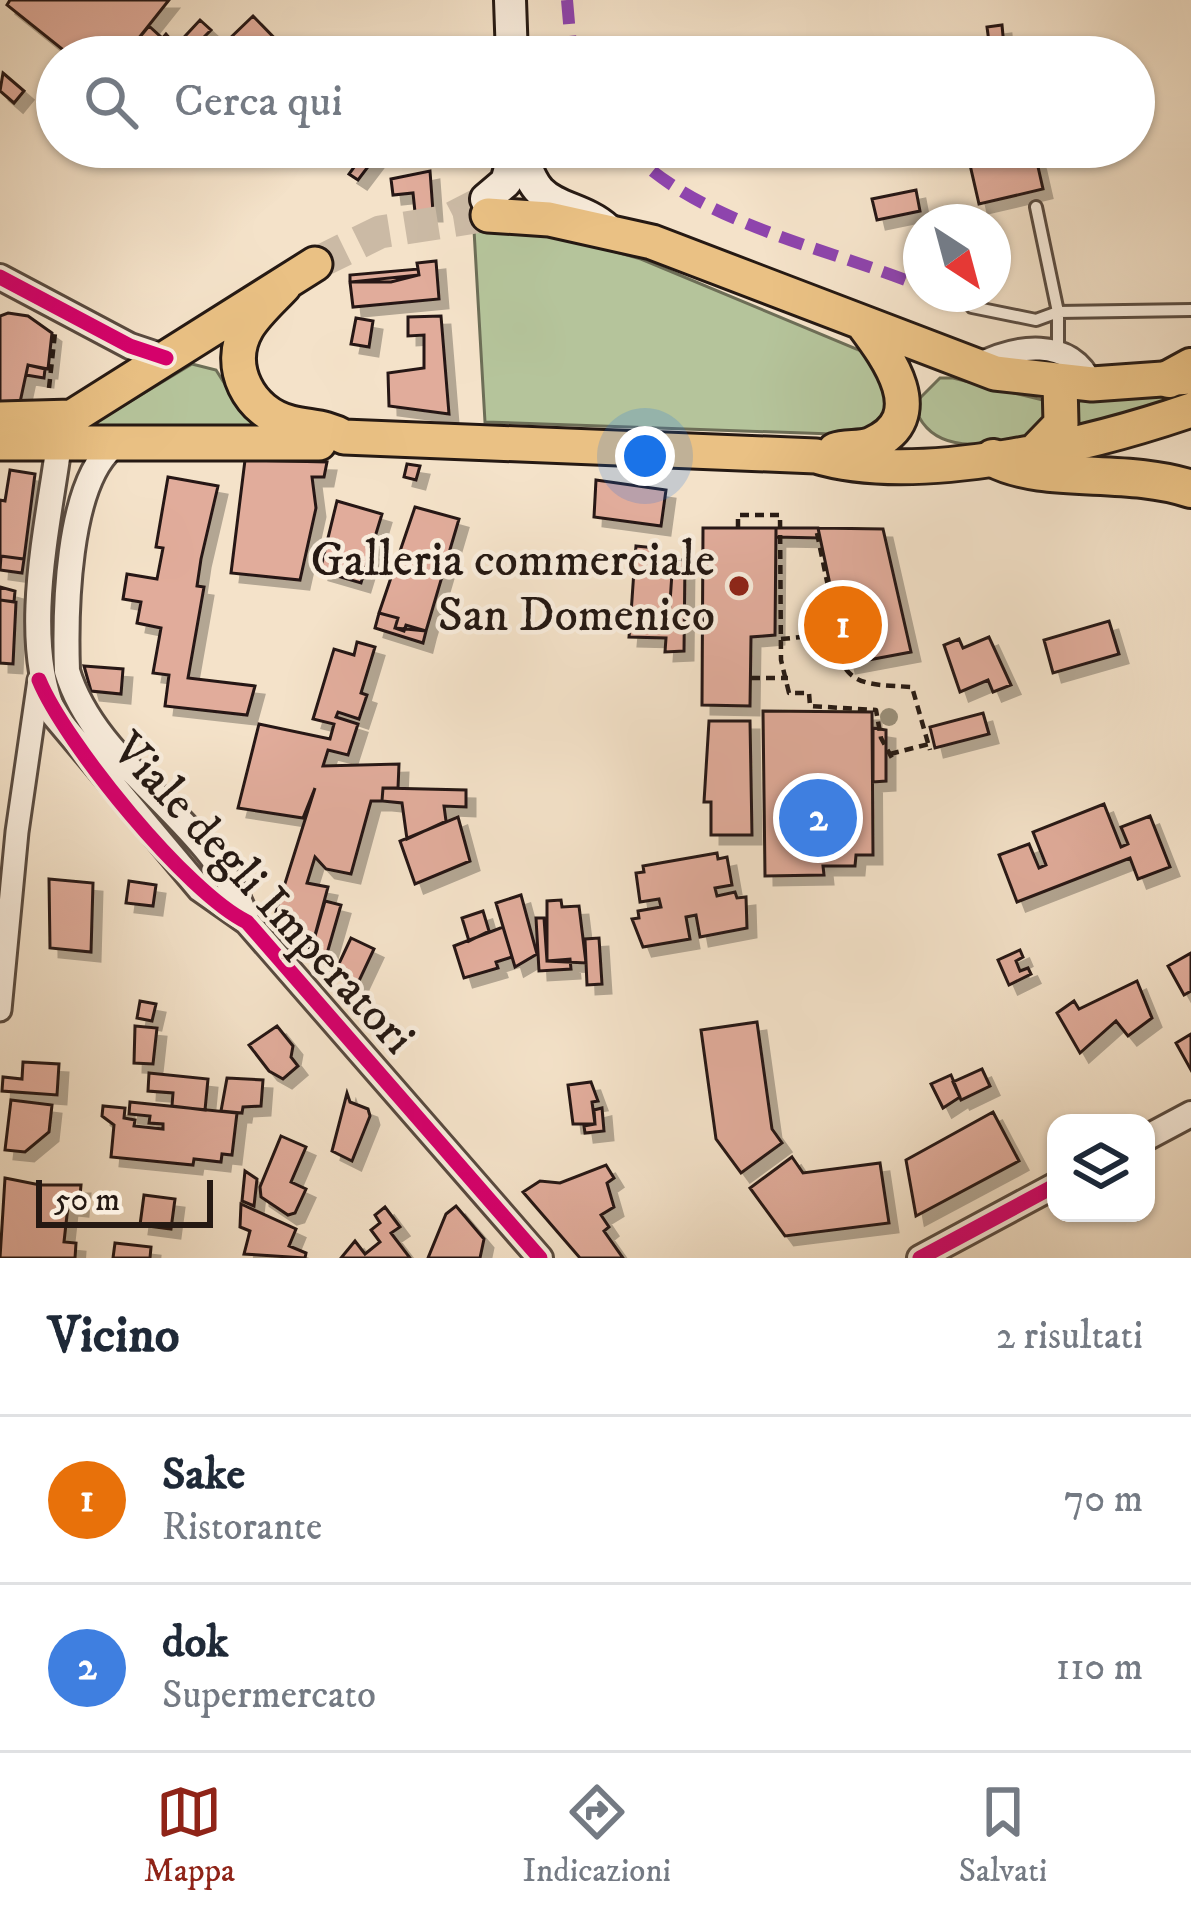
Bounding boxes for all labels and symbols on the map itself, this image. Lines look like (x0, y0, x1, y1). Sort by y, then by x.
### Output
north arrow (903, 204, 1011, 312)
your location (615, 426, 675, 486)
place label: Galleria commerciale San Domenico (310, 531, 715, 646)
marker: Galleria commerciale San Domenico (726, 573, 752, 599)
pin: 1 (804, 580, 882, 670)
street label: Viale degli Imperatori (98, 720, 427, 1067)
pin: 2 (779, 773, 857, 863)
scale bar (36, 1174, 213, 1227)

